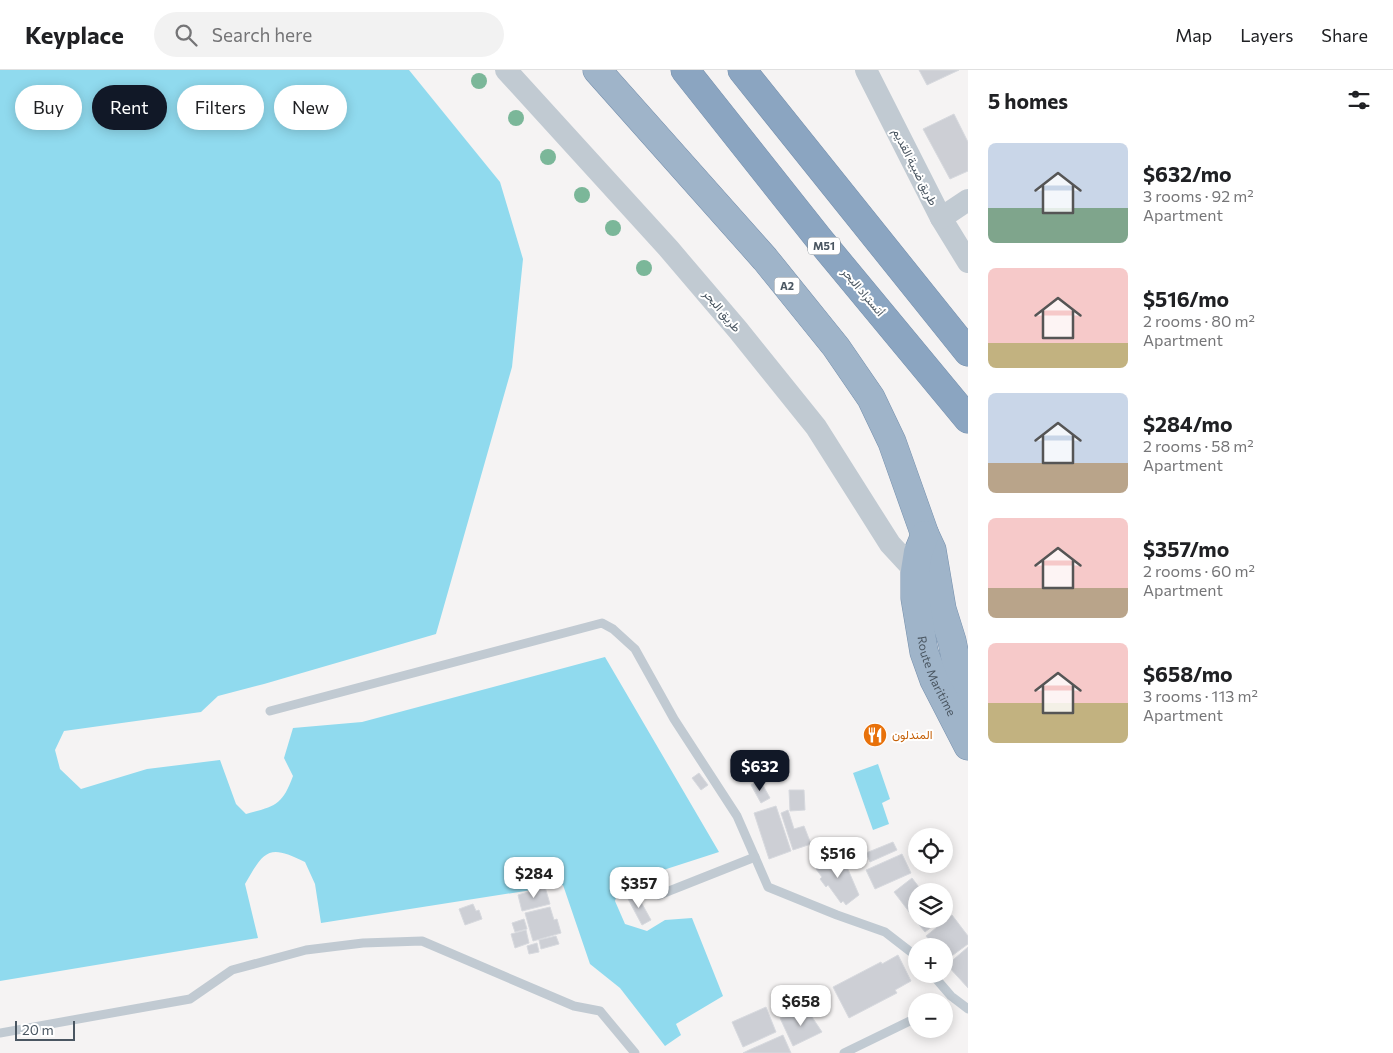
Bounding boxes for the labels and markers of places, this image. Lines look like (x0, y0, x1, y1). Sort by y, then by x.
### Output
restaurant icon: المندلون (862, 722, 888, 748)
place label: المندلون (892, 727, 932, 743)
pin: $632 (730, 750, 790, 792)
pin: $516 (808, 836, 868, 879)
pin: $284 (504, 856, 564, 899)
pin: $357 (609, 866, 669, 909)
pin: $658 (771, 984, 831, 1027)

